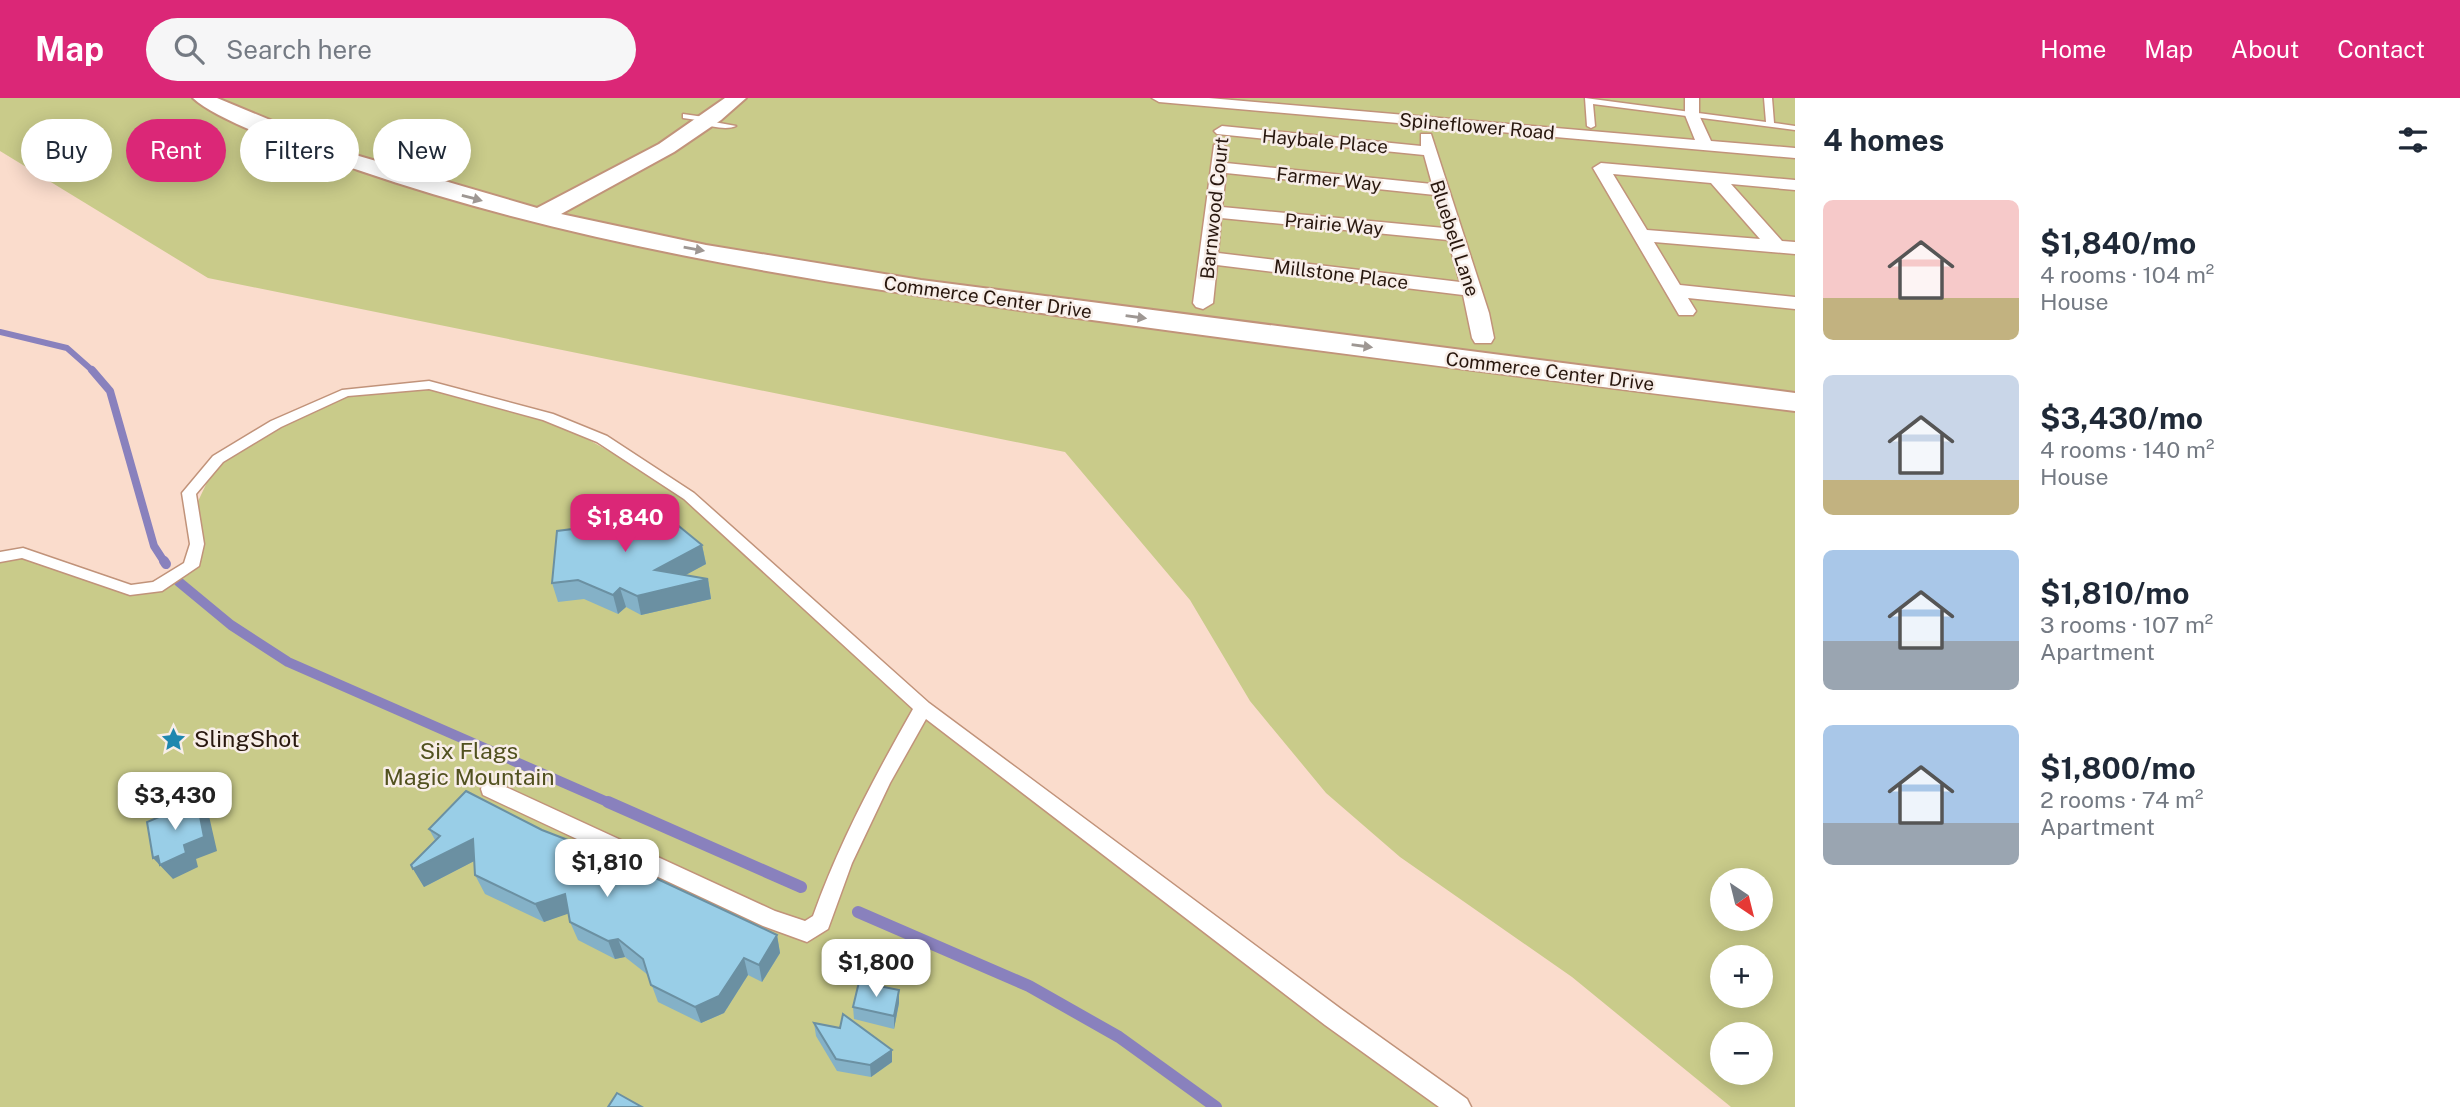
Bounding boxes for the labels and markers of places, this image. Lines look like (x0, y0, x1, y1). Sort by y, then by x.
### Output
pin: $1,840 (568, 494, 682, 554)
place icon: SlingShot (160, 725, 188, 753)
place label: SlingShot (194, 725, 300, 752)
pin: $3,430 (118, 772, 232, 832)
pin: $1,810 (550, 840, 664, 899)
pin: $1,800 (819, 940, 933, 999)

